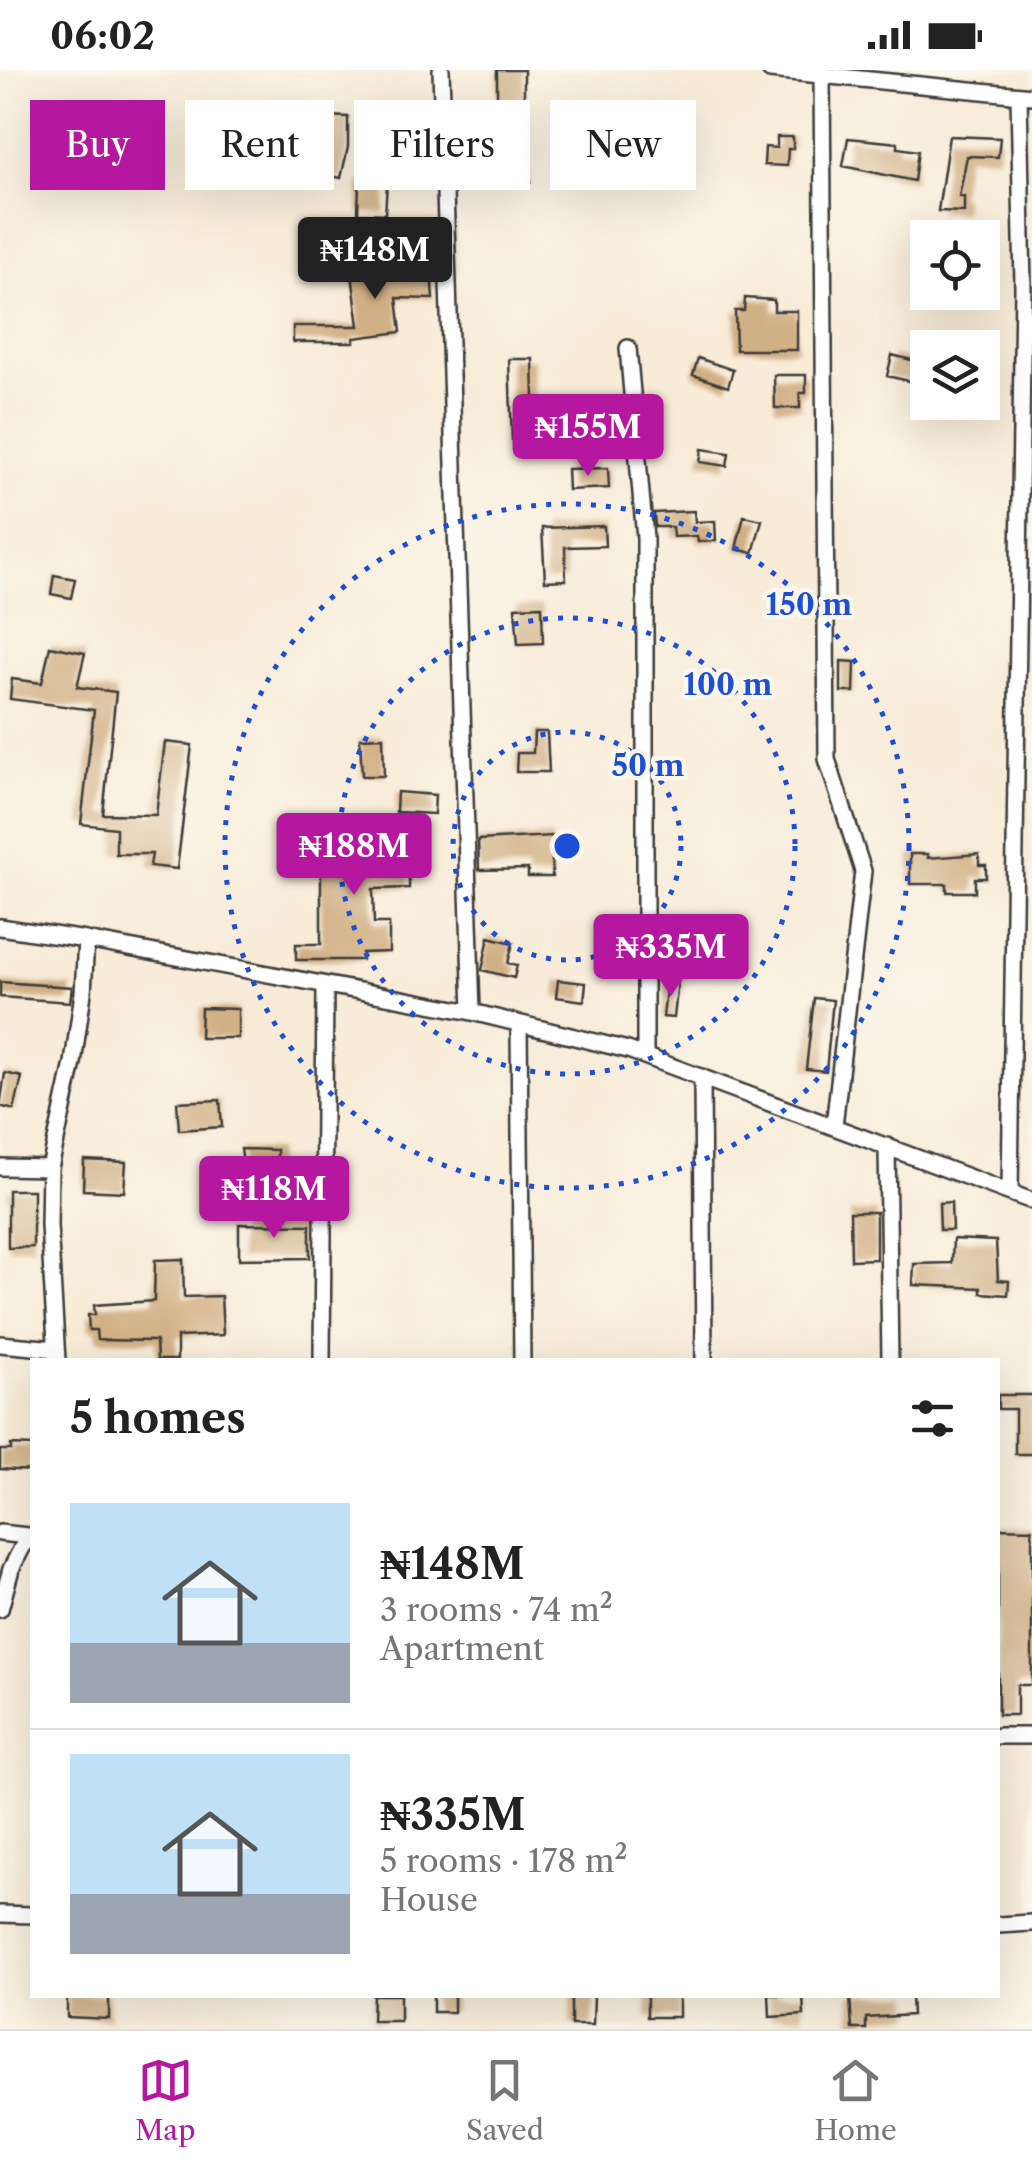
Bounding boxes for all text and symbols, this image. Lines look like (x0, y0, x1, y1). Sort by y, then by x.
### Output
text: 06:02 (50, 12, 155, 59)
chip: Buy (30, 100, 165, 190)
chip: Rent (185, 100, 334, 190)
chip: Filters (354, 100, 530, 190)
chip: New (550, 100, 696, 190)
pin: ₦148M (305, 217, 445, 302)
map controls (910, 220, 1000, 420)
button: locate (910, 220, 1000, 310)
text: ₦148M (320, 230, 430, 269)
button: layers (910, 330, 1000, 420)
pin: ₦155M (518, 394, 658, 479)
text: ₦155M (535, 407, 641, 446)
text: 150 m (766, 586, 852, 623)
text: 100 m (684, 666, 773, 703)
text: 50 m (611, 747, 685, 784)
pin: ₦188M (284, 813, 424, 898)
text: ₦188M (299, 826, 409, 865)
centre of rings (549, 828, 585, 864)
pin: ₦335M (601, 914, 741, 999)
text: ₦335M (616, 927, 726, 966)
pin: ₦118M (204, 1156, 344, 1241)
text: ₦118M (221, 1169, 327, 1208)
icon: filters (905, 1391, 960, 1446)
text: 5 homes (70, 1392, 246, 1444)
text: ₦148M (380, 1538, 525, 1590)
icon: home (150, 1543, 270, 1663)
text: 3 rooms · 74 m² (380, 1590, 613, 1629)
text: Apartment (380, 1629, 544, 1668)
text: ₦335M (380, 1789, 526, 1841)
icon: home (150, 1794, 270, 1914)
text: 5 rooms · 178 m² (380, 1841, 628, 1880)
text: House (380, 1880, 478, 1919)
tab: Map (135, 2053, 195, 2147)
tab: Saved (466, 2053, 544, 2147)
tab: Home (814, 2053, 897, 2147)

